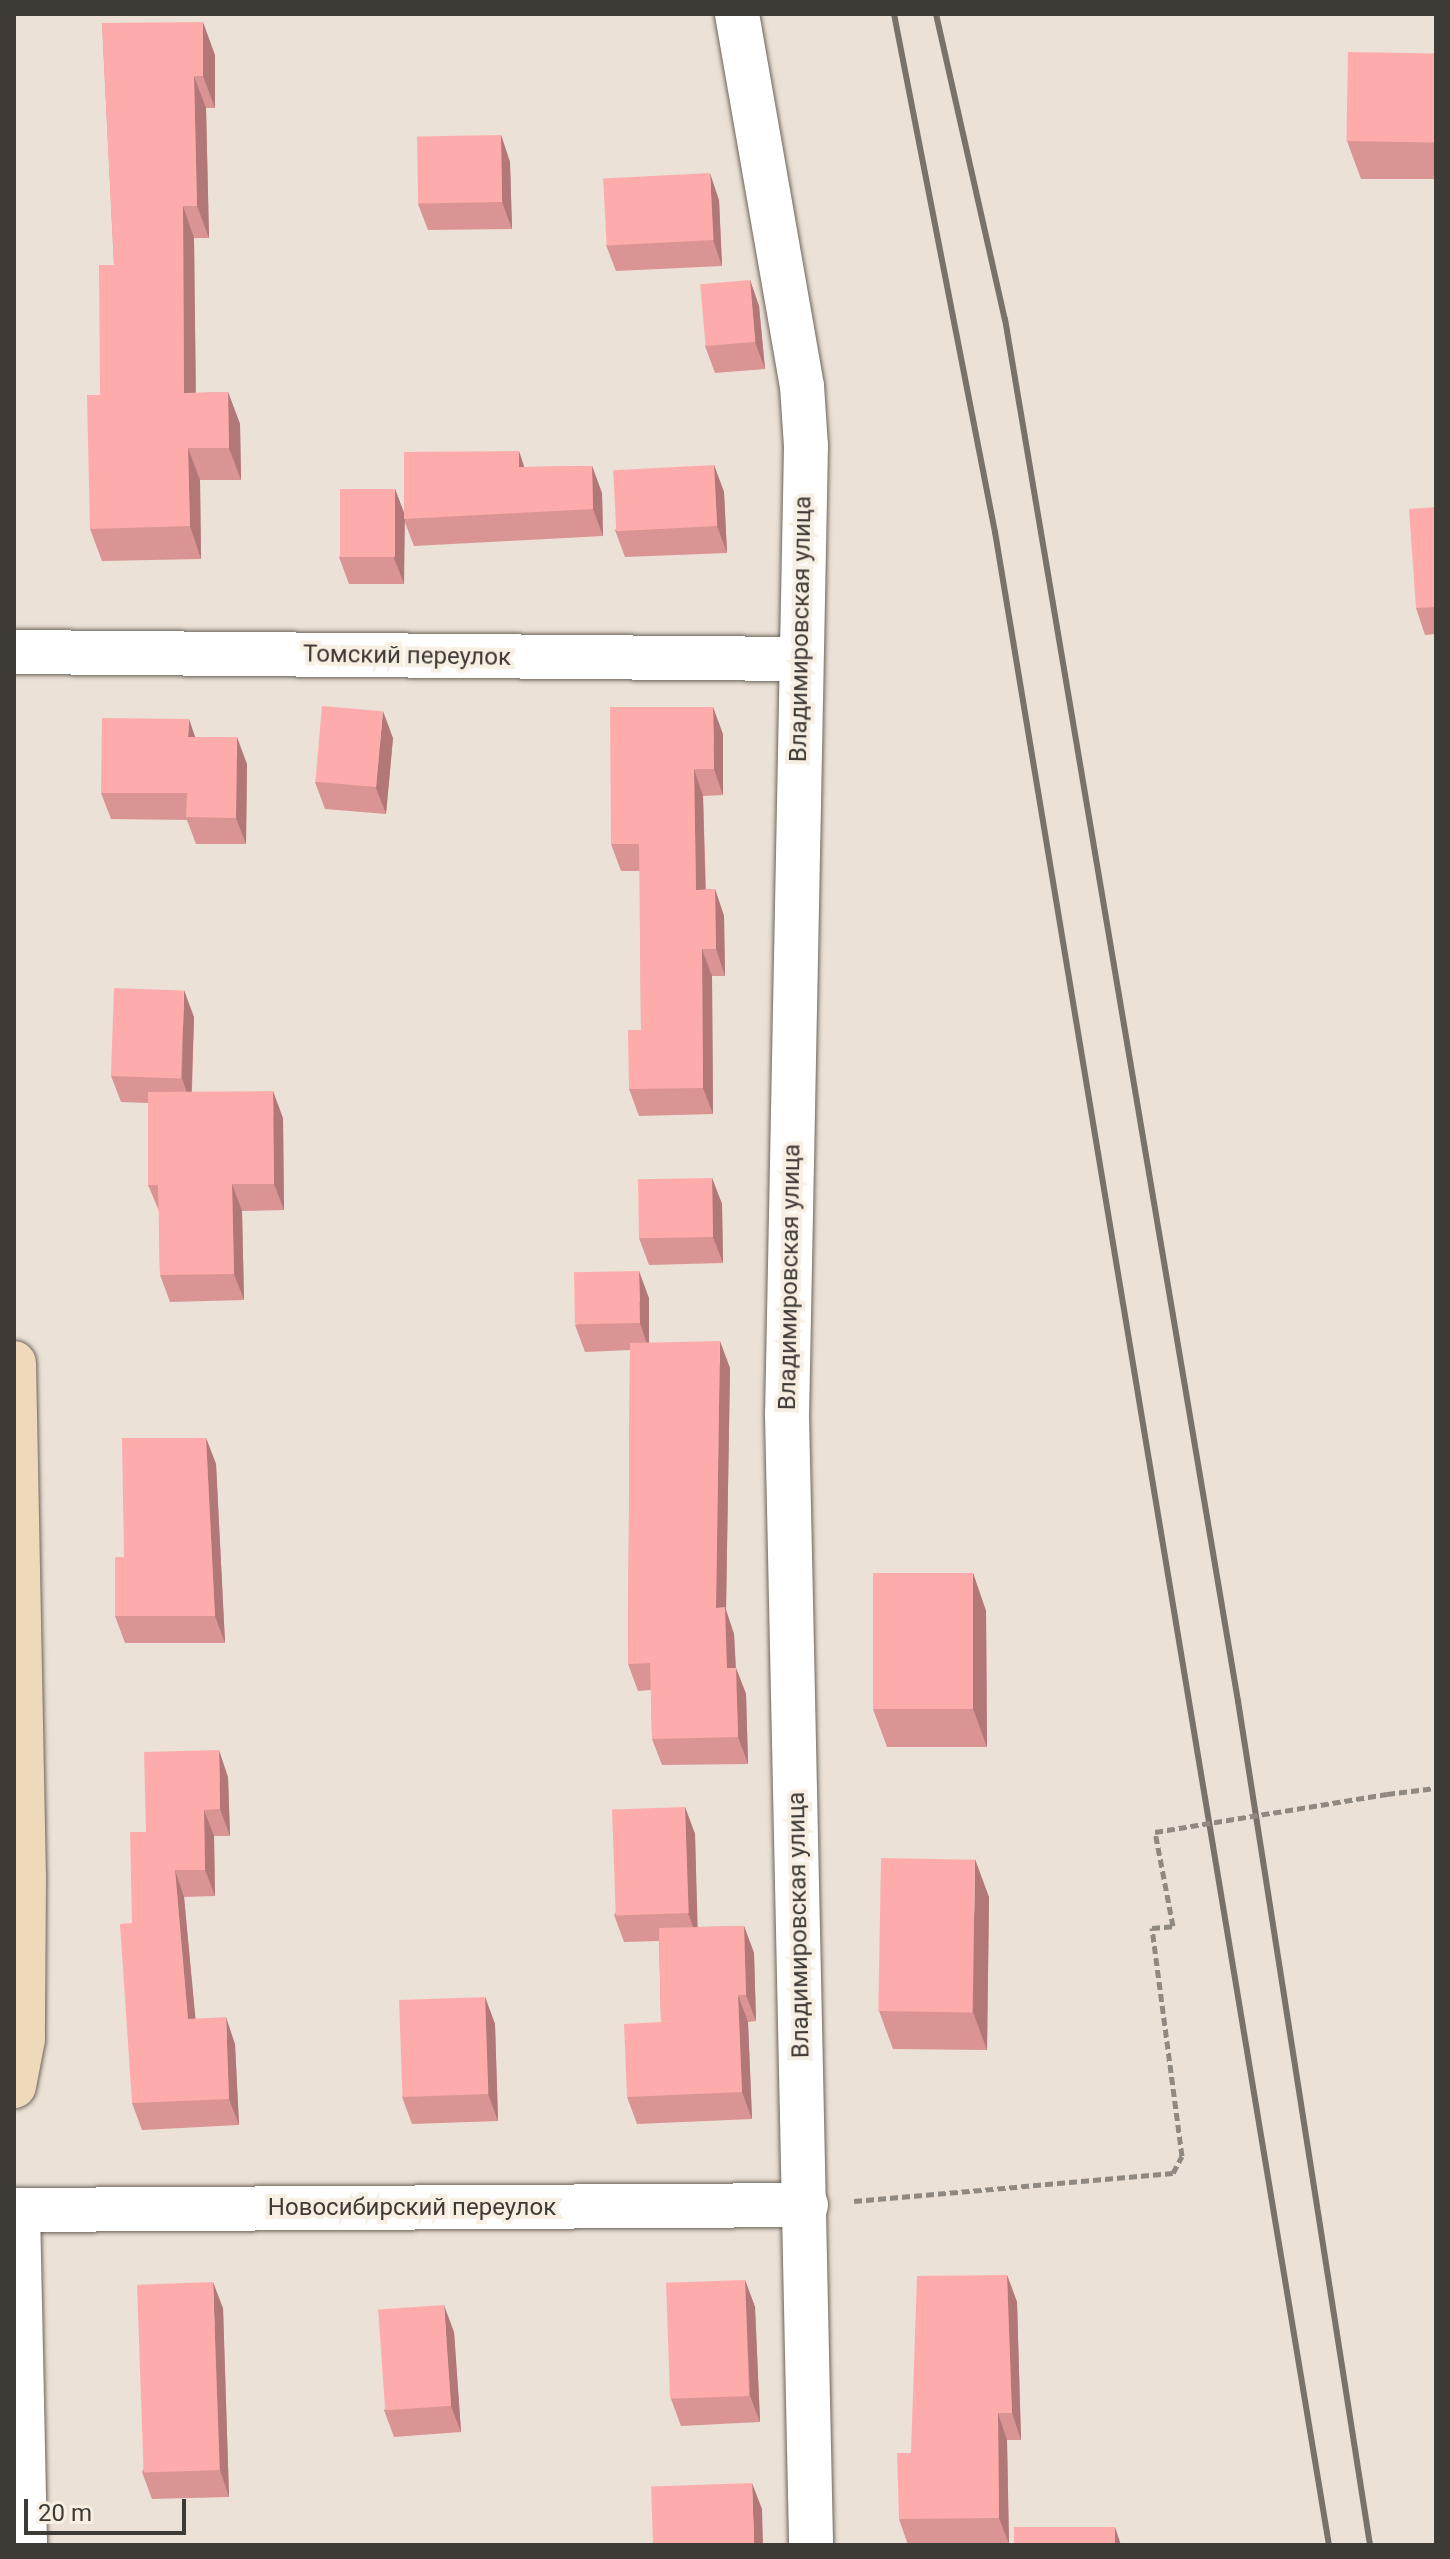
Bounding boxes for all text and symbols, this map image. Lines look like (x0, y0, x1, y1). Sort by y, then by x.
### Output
street label: Владимировская улица (784, 496, 818, 762)
street label: Томский переулок (303, 640, 511, 672)
street label: Владимировская улица (773, 1144, 807, 1410)
street label: Владимировская улица (782, 1792, 816, 2058)
street label: Новосибирский переулок (268, 2194, 556, 2222)
scale bar (28, 2483, 190, 2533)
text: 20 m (38, 2499, 92, 2527)

